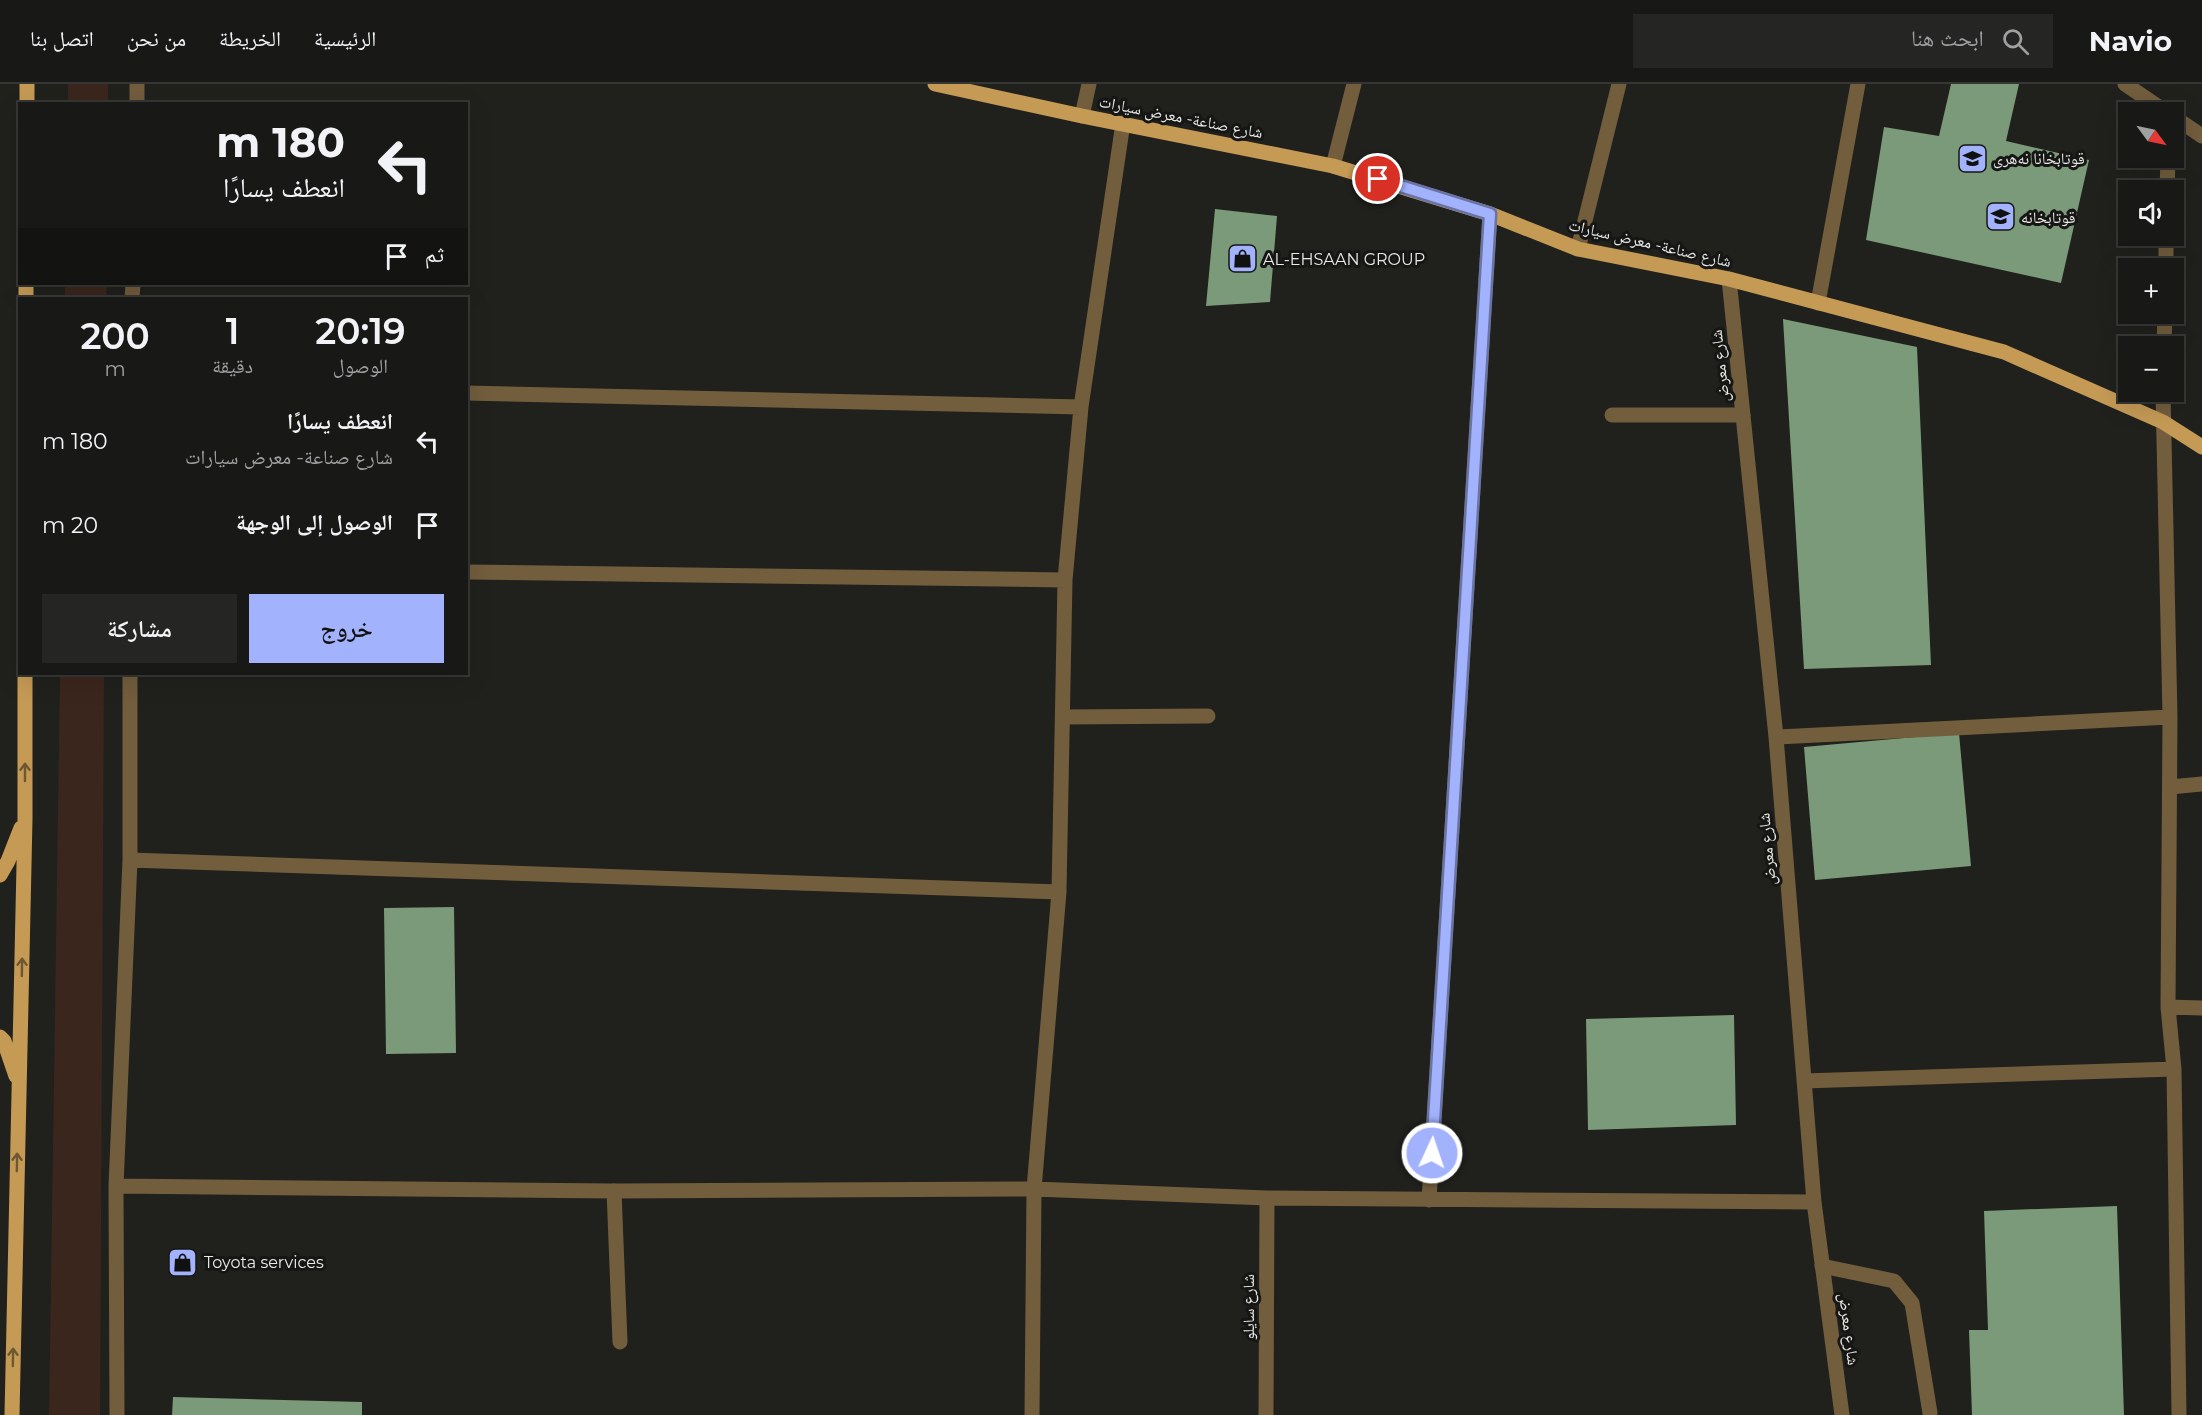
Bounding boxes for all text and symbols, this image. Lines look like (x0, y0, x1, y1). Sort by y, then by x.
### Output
search box (1633, 14, 2053, 68)
text: Navio (2089, 24, 2172, 58)
text: ابحث هنا (1911, 25, 1984, 52)
icon: search (1999, 25, 2032, 58)
text: اتصل بنا (30, 26, 94, 51)
text: من نحن (127, 26, 186, 51)
text: الخريطة (219, 26, 281, 51)
text: الرئيسية (314, 26, 376, 51)
street label: شارع صناعة- معرض سيارات (1097, 92, 1264, 143)
north arrow (2118, 102, 2184, 168)
map controls (2118, 102, 2184, 402)
text: 180 m (216, 116, 345, 168)
icon: left (366, 126, 444, 204)
school or university icon: قوتابخانا نەهری (1956, 142, 1988, 174)
place label: قوتابخانا نەهری (1993, 149, 2085, 169)
pin (1352, 153, 1403, 204)
icon: arrive (1361, 162, 1394, 195)
text: انعطف يسارًا (223, 171, 345, 204)
button: sound (2118, 180, 2184, 246)
school or university icon: قوتابخانه (1984, 201, 2016, 233)
place label: قوتابخانه (2021, 208, 2075, 227)
street label: شارع صناعة- معرض سيارات (1567, 215, 1733, 272)
icon: arrive (380, 240, 413, 273)
text: ثم (425, 241, 444, 268)
shop icon: AL-EHSAAN GROUP (1226, 243, 1258, 275)
place label: AL-EHSAAN GROUP (1263, 250, 1425, 269)
button: + (2118, 258, 2184, 324)
text: 1 (226, 309, 239, 353)
text: 20:19 (315, 309, 406, 353)
text: 200 (80, 314, 150, 358)
street label: شارع معرض (1707, 329, 1734, 403)
button: − (2118, 336, 2184, 402)
text: دقيقة (212, 354, 253, 378)
text: الوصول (333, 354, 388, 378)
text: m (105, 357, 126, 381)
text: انعطف يسارًا (287, 408, 393, 435)
icon: left (411, 425, 444, 458)
text: 180 m (42, 428, 108, 455)
text: شارع صناعة- معرض سيارات (185, 445, 393, 469)
text: الوصول إلى الوجهة (236, 509, 393, 536)
icon: arrive (411, 509, 444, 542)
text: 20 m (42, 512, 98, 539)
button: مشاركة (42, 594, 237, 663)
button: خروج (249, 594, 444, 663)
one-way arrow (19, 762, 31, 782)
street label: شارع معرض (1754, 812, 1781, 886)
one-way arrow (16, 957, 27, 977)
position arrow (1400, 1121, 1464, 1185)
one-way arrow (12, 1152, 23, 1172)
shop icon: Toyota services (167, 1246, 199, 1278)
place label: Toyota services (204, 1253, 324, 1272)
street label: شارع سايلو (1239, 1274, 1259, 1340)
street label: شارع معرض (1834, 1292, 1863, 1366)
one-way arrow (7, 1347, 19, 1367)

